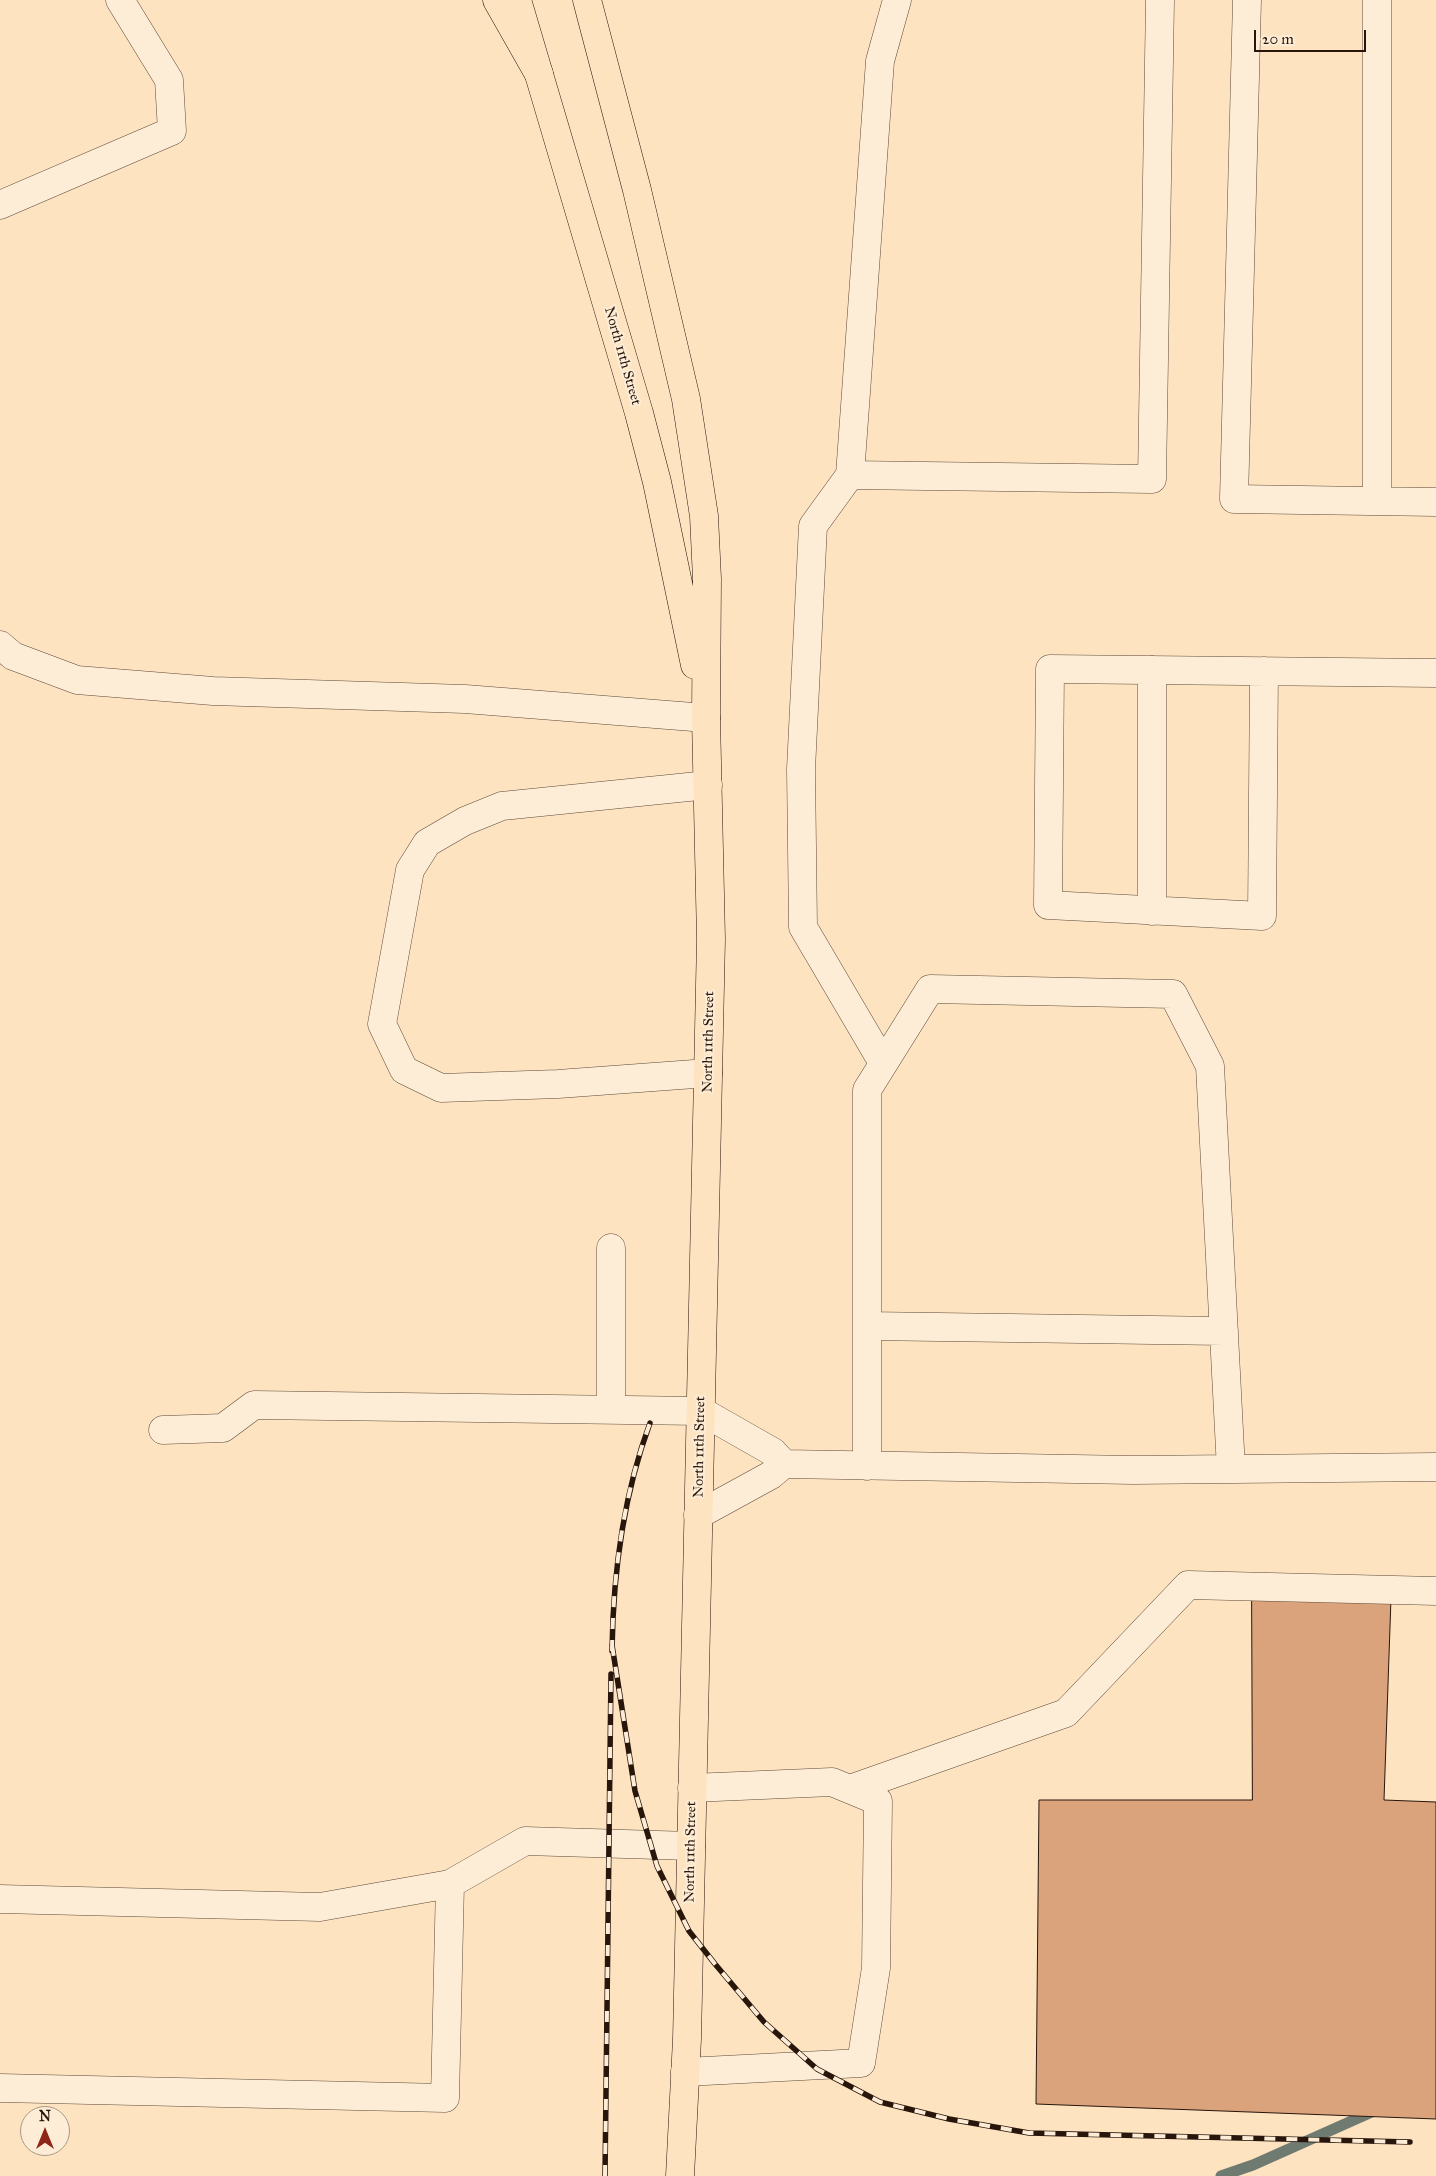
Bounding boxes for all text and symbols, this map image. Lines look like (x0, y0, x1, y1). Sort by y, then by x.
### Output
scale bar (1256, 20, 1368, 52)
text: 20 m (1262, 30, 1294, 48)
street label: North 11th Street (600, 305, 644, 407)
street label: North 11th Street (700, 991, 718, 1093)
street label: North 11th Street (691, 1396, 709, 1498)
street label: North 11th Street (682, 1801, 700, 1903)
north arrow (20, 2106, 70, 2156)
text: N (39, 2108, 51, 2125)

